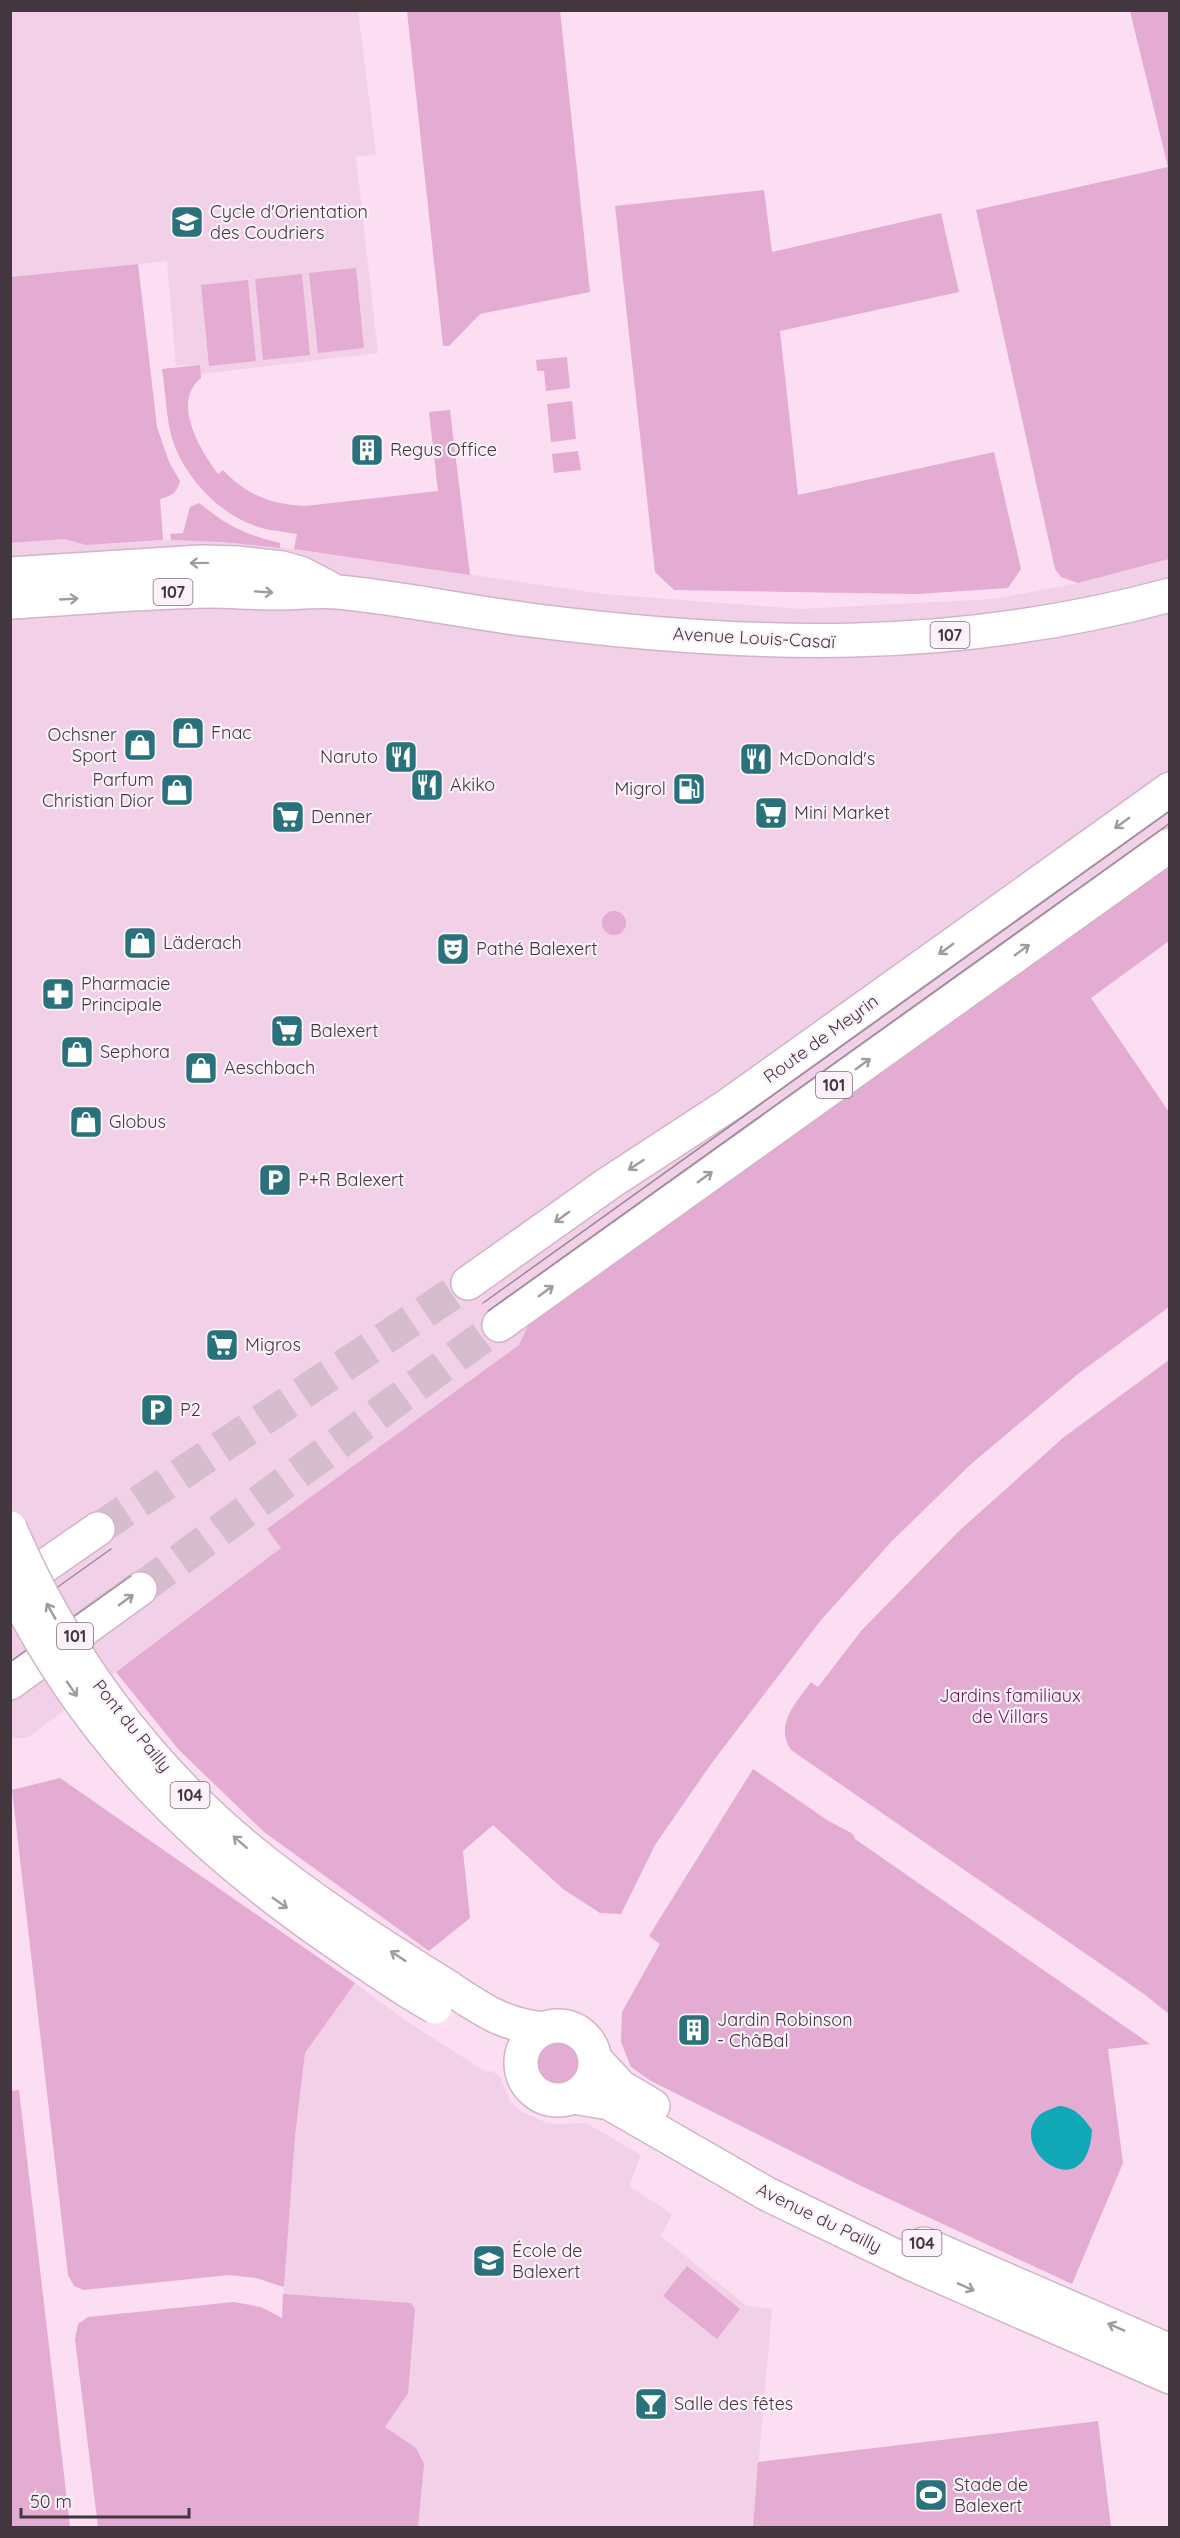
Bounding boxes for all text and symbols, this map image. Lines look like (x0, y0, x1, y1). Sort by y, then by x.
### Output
place label: Cycle d'Orientation des Coudriers (210, 200, 368, 244)
school or university icon: Cycle d'Orientation des Coudriers (169, 204, 205, 240)
building icon: Regus Office (349, 432, 385, 468)
place label: Regus Office (390, 438, 497, 461)
one-way arrow (190, 557, 210, 568)
road number: 107 (154, 579, 192, 605)
one-way arrow (253, 587, 273, 598)
one-way arrow (58, 593, 78, 604)
street label: Avenue Louis-Casaï (672, 622, 837, 653)
road number: 107 (930, 622, 970, 648)
shop icon: Fnac (170, 715, 206, 751)
place label: Fnac (211, 721, 252, 744)
place label: Ochsner Sport (48, 723, 117, 767)
shop icon: Ochsner Sport (122, 727, 158, 763)
restaurant icon: Naruto (383, 739, 419, 775)
restaurant icon: McDonald's (738, 741, 774, 777)
place label: Naruto (320, 745, 378, 768)
place label: McDonald's (779, 747, 875, 770)
restaurant icon: Akiko (409, 767, 445, 803)
place label: Parfum Christian Dior (42, 768, 154, 812)
fuel station icon: Migrol (671, 771, 707, 807)
shop icon: Parfum Christian Dior (159, 772, 195, 808)
place label: Akiko (450, 773, 495, 796)
place label: Migrol (614, 777, 666, 800)
supermarket icon: Mini Market (753, 795, 789, 831)
supermarket icon: Denner (270, 799, 306, 835)
place label: Mini Market (794, 801, 890, 824)
place label: Denner (311, 805, 372, 828)
one-way arrow (1114, 817, 1130, 829)
shop icon: Läderach (122, 925, 158, 961)
place label: Läderach (163, 931, 242, 954)
theatre icon: Pathé Balexert (435, 931, 471, 967)
place label: Pathé Balexert (476, 937, 597, 960)
one-way arrow (939, 943, 955, 955)
one-way arrow (1013, 944, 1030, 956)
place label: Pharmacie Principale (81, 972, 170, 1016)
pharmacy icon: Pharmacie Principale (40, 976, 76, 1012)
street label: Route de Meyrin (759, 989, 883, 1088)
supermarket icon: Balexert (269, 1013, 305, 1049)
place label: Balexert (310, 1019, 378, 1042)
shop icon: Sephora (59, 1034, 95, 1070)
place label: Sephora (100, 1040, 170, 1063)
shop icon: Aeschbach (183, 1050, 219, 1086)
place label: Aeschbach (224, 1056, 315, 1079)
one-way arrow (855, 1058, 871, 1070)
road number: 101 (816, 1072, 852, 1098)
shop icon: Globus (68, 1104, 104, 1140)
place label: Globus (109, 1110, 166, 1133)
one-way arrow (627, 1159, 644, 1172)
parking icon: P+R Balexert (257, 1162, 293, 1198)
place label: P+R Balexert (298, 1168, 404, 1191)
one-way arrow (696, 1171, 712, 1183)
one-way arrow (554, 1211, 570, 1223)
one-way arrow (538, 1285, 554, 1297)
supermarket icon: Migros (204, 1327, 240, 1363)
place label: Migros (245, 1333, 301, 1356)
parking icon: P2 (139, 1392, 175, 1428)
place label: P2 (180, 1398, 201, 1421)
one-way arrow (117, 1594, 134, 1606)
one-way arrow (45, 1603, 57, 1620)
road number: 101 (57, 1623, 93, 1649)
street label: Pont du Pailly (88, 1675, 177, 1777)
one-way arrow (66, 1680, 78, 1697)
park label: Jardins familiaux de Villars (939, 1684, 1081, 1728)
road number: 104 (170, 1782, 210, 1808)
one-way arrow (233, 1835, 248, 1849)
one-way arrow (271, 1897, 287, 1909)
one-way arrow (391, 1950, 407, 1962)
place label: Jardin Robinson - ChâBal (717, 2008, 853, 2052)
building icon: Jardin Robinson - ChâBal (676, 2012, 712, 2048)
street label: Avenue du Pailly (753, 2177, 886, 2258)
road number: 104 (902, 2230, 942, 2256)
place label: École de Balexert (512, 2239, 583, 2283)
school or university icon: École de Balexert (471, 2243, 507, 2279)
one-way arrow (956, 2282, 974, 2293)
one-way arrow (1108, 2320, 1126, 2332)
bar icon: Salle des fêtes (633, 2386, 669, 2422)
place label: Salle des fêtes (674, 2392, 793, 2415)
place label: Stade de Balexert (954, 2473, 1028, 2517)
sports icon: Stade de Balexert (913, 2477, 949, 2513)
scale bar (21, 2481, 189, 2519)
text: 50 m (30, 2490, 72, 2513)

